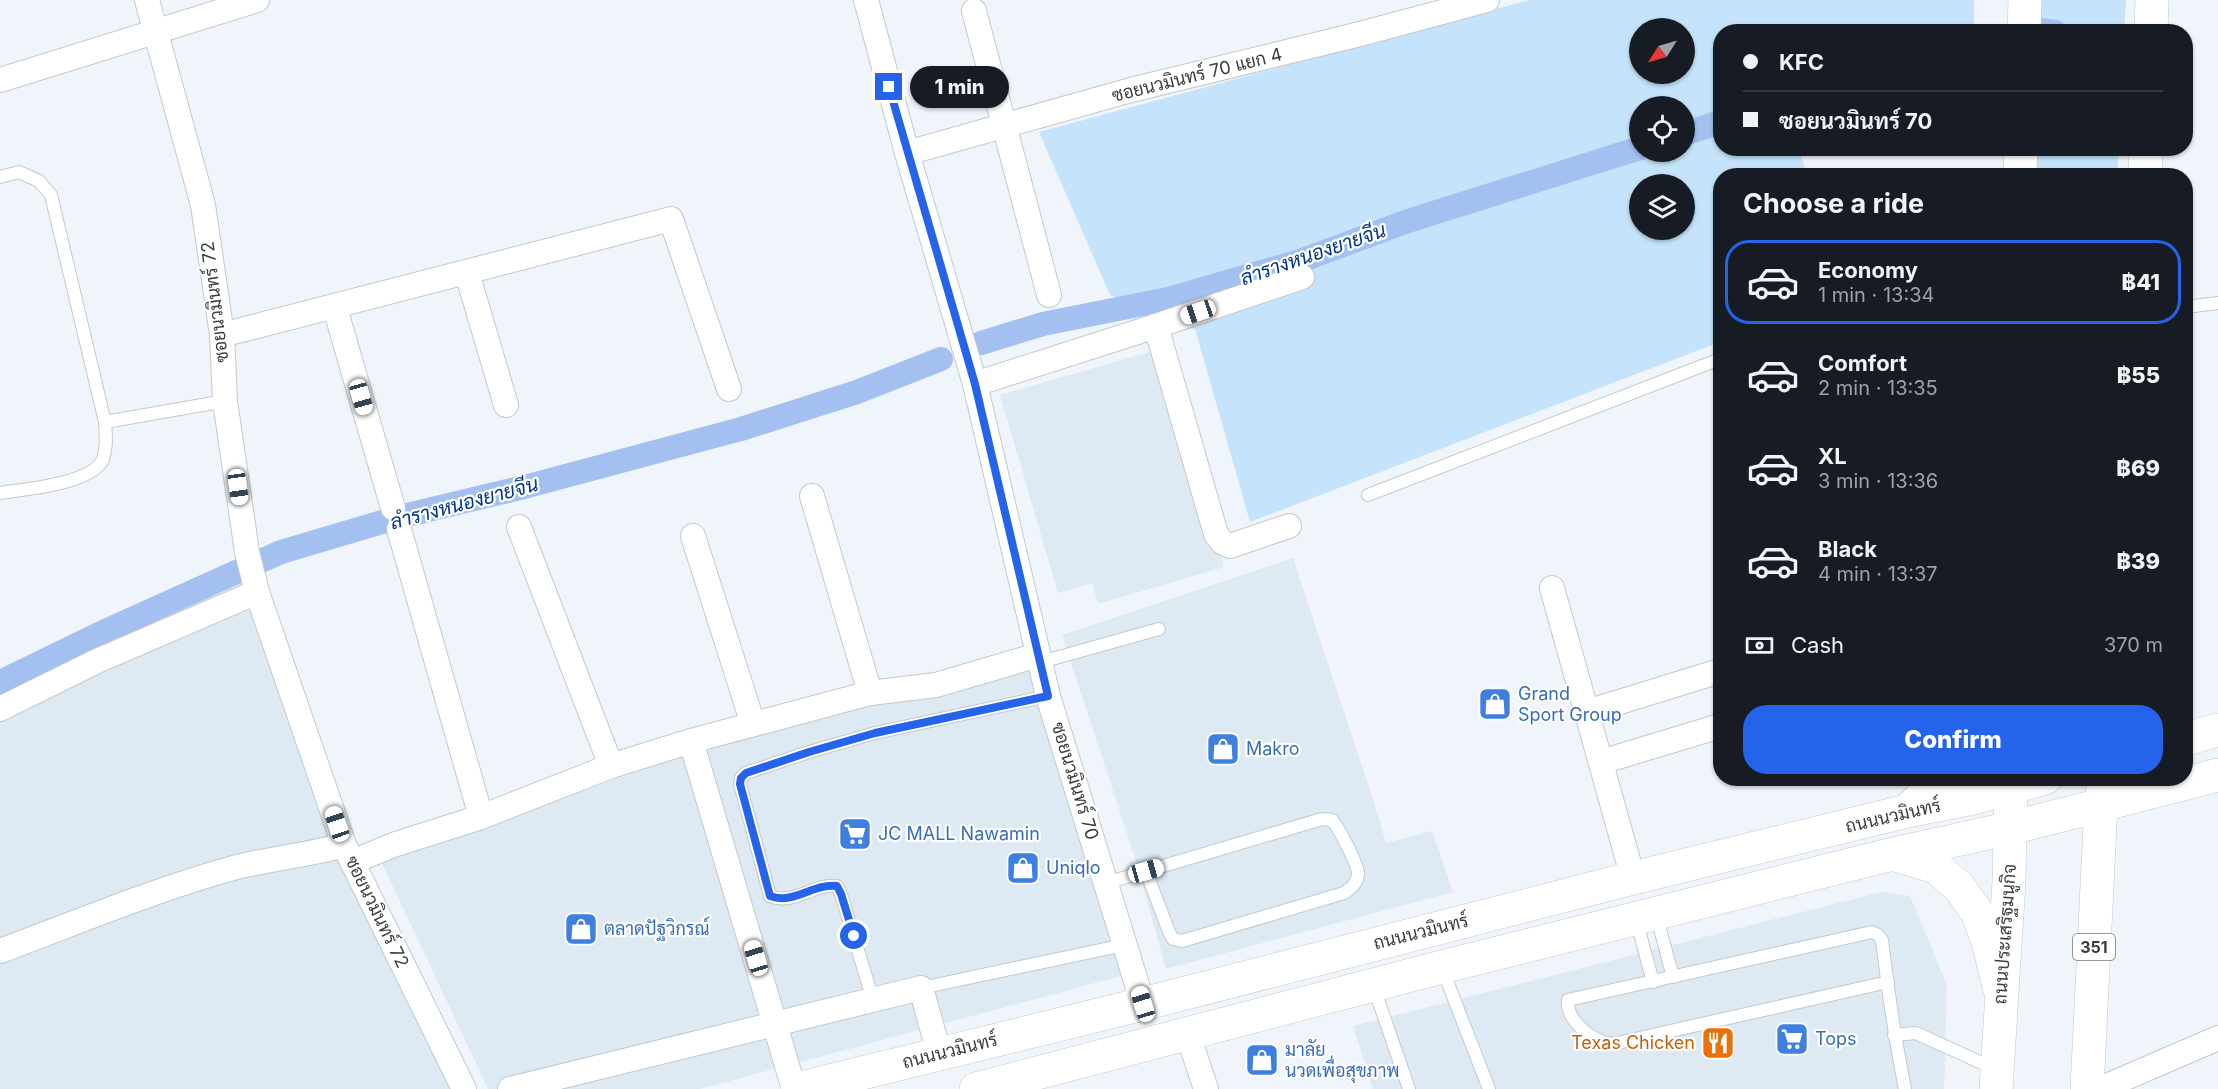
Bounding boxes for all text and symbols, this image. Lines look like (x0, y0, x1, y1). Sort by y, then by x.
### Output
north arrow (1629, 18, 1695, 84)
map controls (1629, 18, 1695, 240)
street label: ซอยนวมินทร์ 70 แยก 4 (1109, 41, 1284, 106)
text: KFC (1779, 49, 1824, 75)
callout: 1 min (910, 66, 1009, 108)
route end (875, 73, 902, 100)
text: 1 min (934, 75, 985, 99)
button: locate (1629, 96, 1695, 162)
text: ซอยนวมินทร์ 70 (1779, 108, 1932, 134)
button: layers (1629, 174, 1695, 240)
text: Choose a ride (1743, 187, 1924, 220)
water label: ลำรางหนองยายจีน (1237, 217, 1389, 290)
street label: ซอยนวมินทร์ 72 (195, 240, 232, 364)
icon: car (1746, 255, 1800, 309)
text: Economy (1818, 257, 1918, 283)
text: ฿41 (2122, 269, 2160, 295)
text: 1 min · 13:34 (1818, 283, 1934, 307)
car (1178, 298, 1218, 326)
icon: car (1746, 348, 1800, 402)
text: Comfort (1818, 350, 1907, 376)
text: ฿55 (2117, 362, 2160, 388)
text: 2 min · 13:35 (1818, 376, 1938, 400)
car (347, 377, 375, 417)
icon: car (1746, 441, 1800, 495)
text: XL (1818, 443, 1847, 469)
text: ฿69 (2116, 455, 2160, 481)
car (227, 468, 249, 506)
text: 3 min · 13:36 (1818, 469, 1938, 493)
water label: ลำรางหนองยายจีน (387, 471, 541, 534)
icon: car (1746, 534, 1800, 588)
text: Black (1818, 536, 1877, 562)
text: ฿39 (2116, 548, 2160, 574)
text: 4 min · 13:37 (1818, 562, 1938, 586)
icon: cash (1743, 629, 1776, 662)
text: Cash (1791, 632, 1844, 658)
text: 370 m (2104, 633, 2163, 657)
place label: Grand Sport Group (1518, 683, 1622, 725)
shop icon: Grand Sport Group (1477, 686, 1513, 722)
button: Confirm (1743, 705, 2163, 774)
street label: ซอยนวมินทร์ 70 (1048, 719, 1105, 842)
shop icon: Makro (1205, 731, 1241, 767)
place label: Makro (1246, 738, 1300, 759)
street label: ถนนนวมินทร์ (1843, 792, 1943, 837)
car (323, 804, 351, 844)
supermarket icon: JC MALL Nawamin (837, 816, 873, 852)
place label: JC MALL Nawamin (878, 823, 1040, 844)
shop icon: Uniqlo (1005, 850, 1041, 886)
street label: ซอยนวมินทร์ 72 (341, 852, 415, 971)
place label: Uniqlo (1046, 857, 1101, 878)
car (1126, 857, 1166, 885)
street label: ถนนประเสริฐมนูกิจ (1989, 863, 2023, 1005)
street label: ถนนนวมินทร์ (1371, 908, 1471, 953)
shop icon: ตลาดปัฐวิกรณ์ (563, 911, 599, 947)
place label: ตลาดปัฐวิกรณ์ (604, 916, 710, 941)
route start (840, 922, 867, 949)
road number: 351 (2073, 934, 2115, 960)
car (742, 938, 770, 978)
car (1129, 984, 1157, 1024)
supermarket icon: Tops (1774, 1021, 1810, 1057)
restaurant icon: Texas Chicken (1700, 1025, 1736, 1061)
street label: ถนนนวมินทร์ (900, 1027, 1000, 1072)
place label: Tops (1815, 1028, 1857, 1049)
place label: Texas Chicken (1571, 1032, 1695, 1053)
place label: มาลัย นวดเพื่อสุขภาพ (1285, 1039, 1399, 1083)
shop icon: มาลัย นวดเพื่อสุขภาพ (1244, 1042, 1280, 1078)

